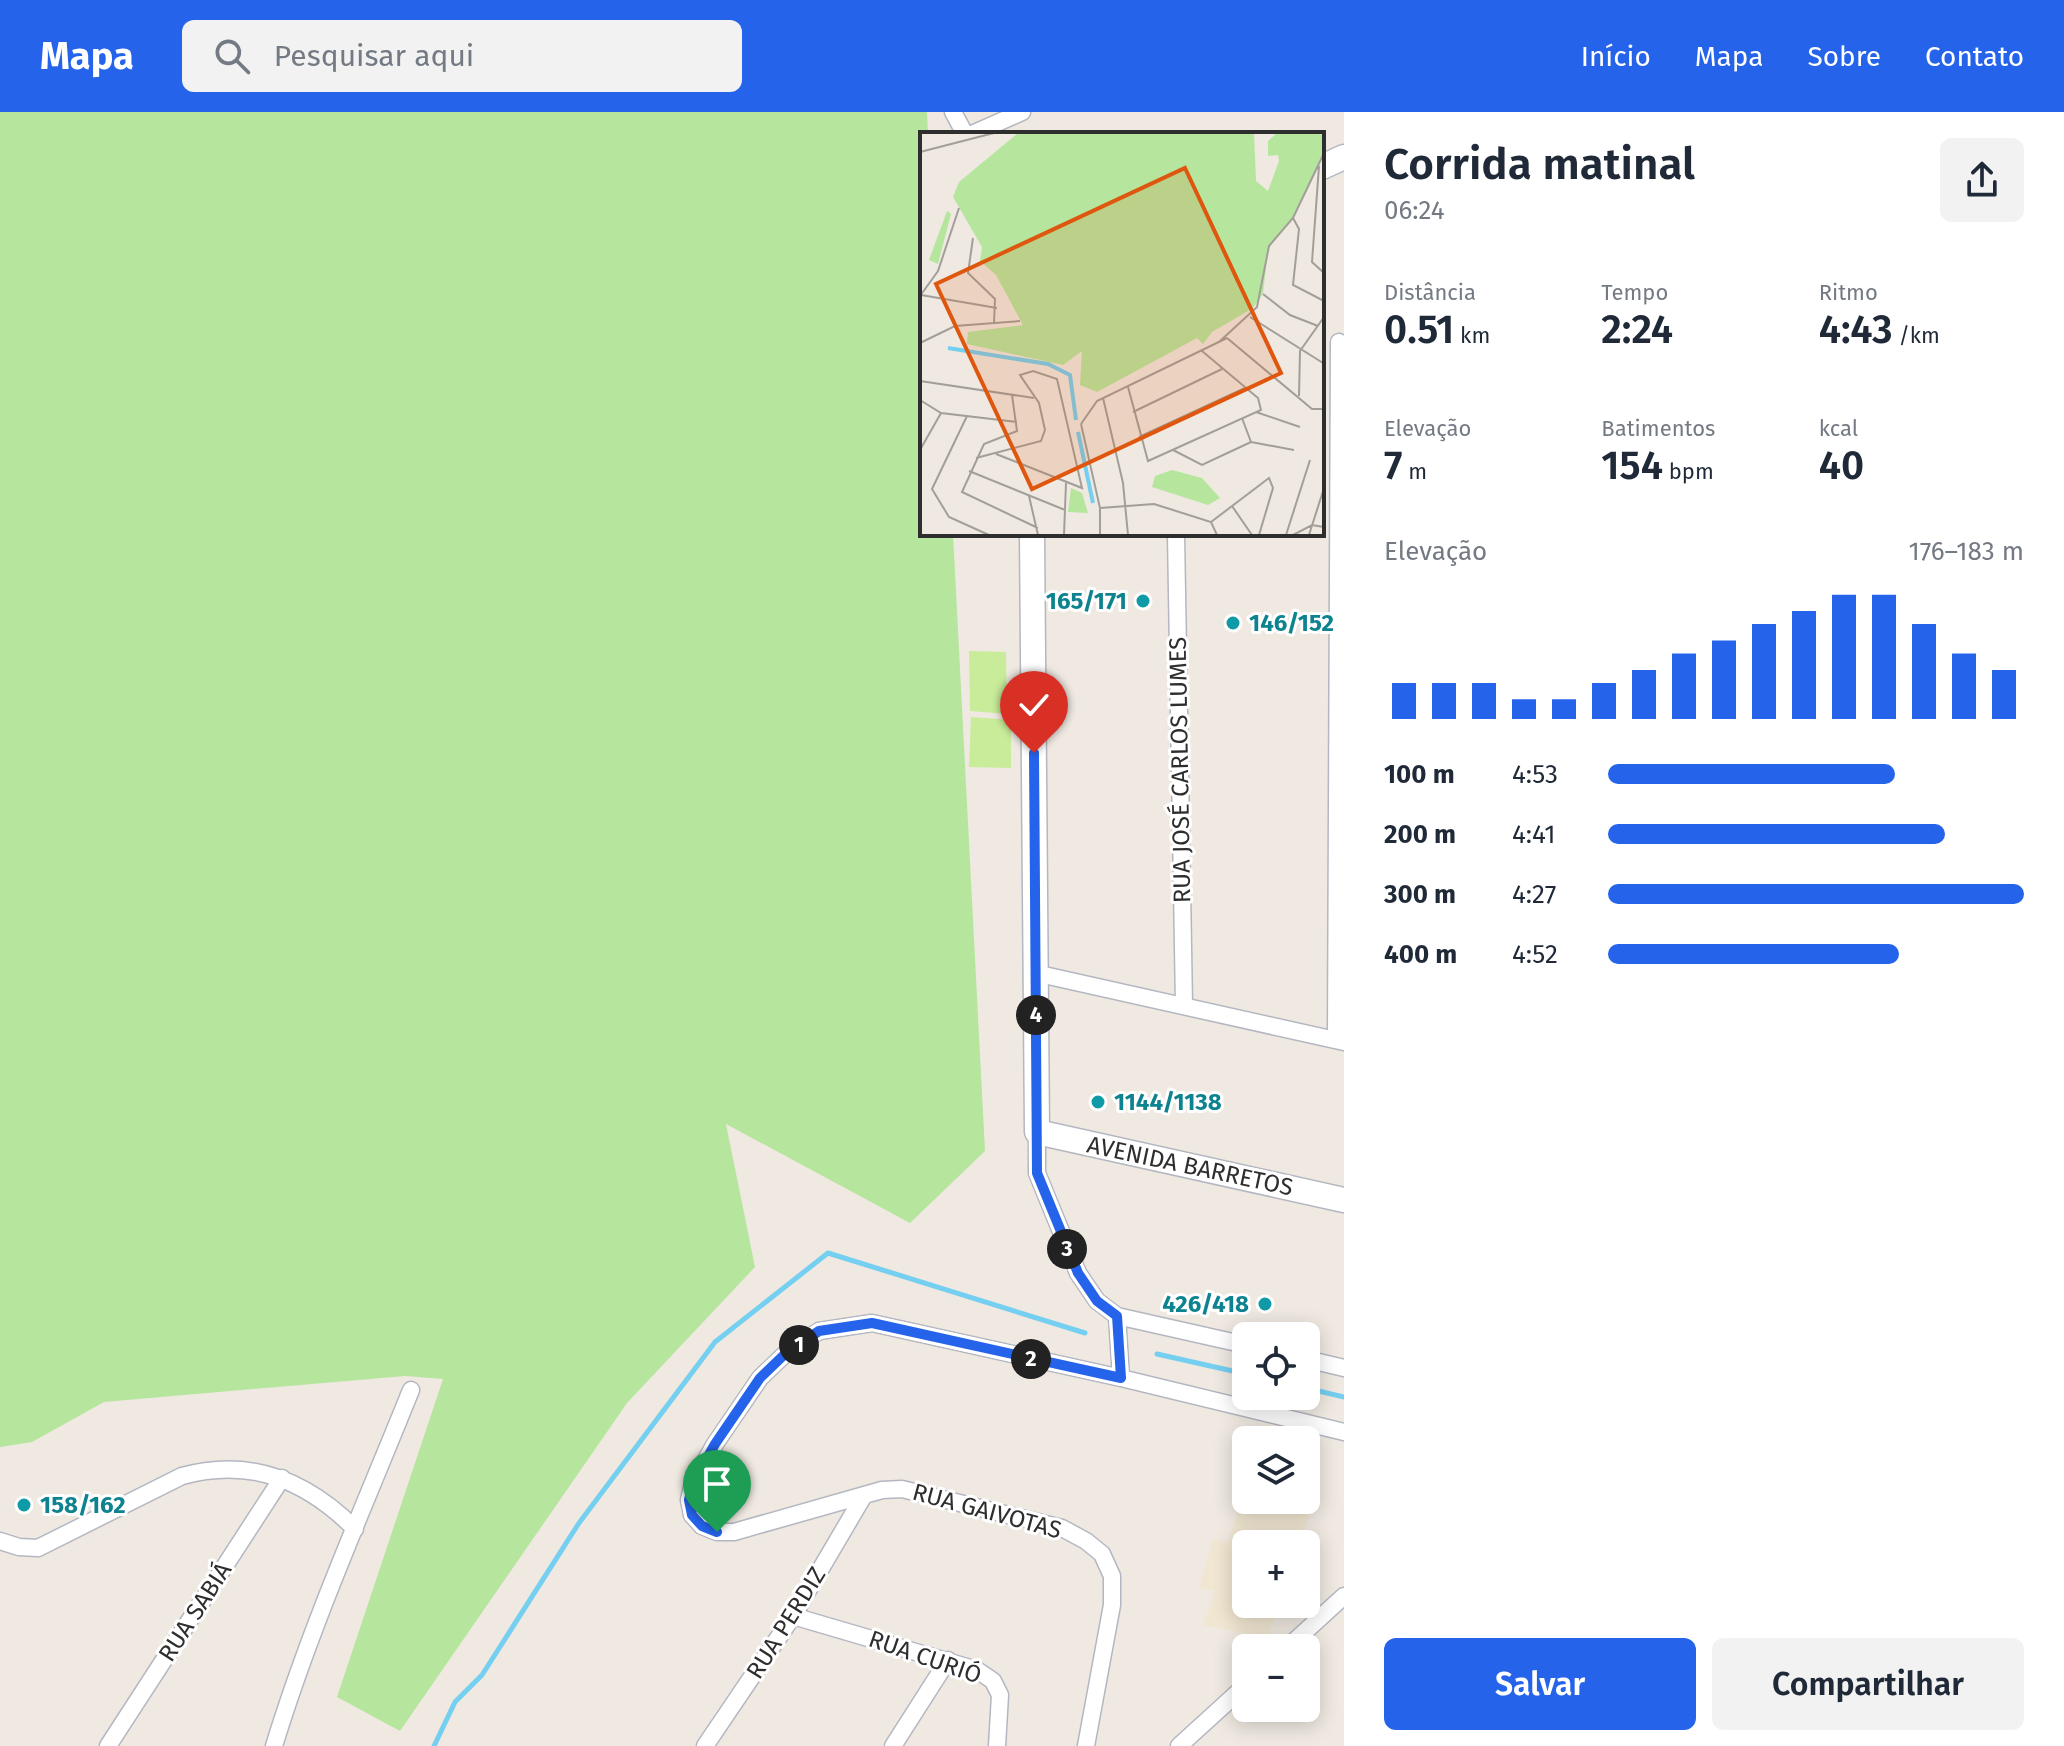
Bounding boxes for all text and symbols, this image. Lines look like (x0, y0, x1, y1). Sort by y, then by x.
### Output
search box (182, 20, 742, 92)
text: Mapa (40, 33, 134, 79)
icon: search (210, 34, 254, 78)
text: Pesquisar aqui (274, 38, 474, 74)
text: Início (1581, 40, 1651, 73)
text: Mapa (1695, 40, 1763, 73)
text: Sobre (1807, 40, 1881, 73)
text: Contato (1925, 40, 2024, 73)
inset map (920, 132, 1324, 536)
text: Corrida matinal (1384, 138, 1695, 191)
button: share (1940, 138, 2024, 222)
text: 06:24 (1384, 195, 1445, 226)
text: Distância (1384, 279, 1476, 306)
text: Tempo (1601, 279, 1668, 306)
text: Ritmo (1819, 279, 1878, 306)
text: 0.51 (1384, 306, 1454, 354)
text: 2:24 (1601, 306, 1673, 354)
text: 4:43 (1819, 306, 1893, 354)
text: km (1454, 322, 1490, 349)
text: /km (1893, 322, 1940, 349)
text: Elevação (1384, 415, 1471, 442)
text: Batimentos (1601, 415, 1715, 442)
text: kcal (1819, 415, 1858, 442)
text: 7 (1384, 442, 1402, 490)
text: 154 (1601, 442, 1663, 490)
text: 40 (1819, 442, 1864, 490)
text: m (1402, 458, 1427, 485)
text: bpm (1663, 458, 1714, 485)
text: Elevação (1384, 536, 1487, 567)
text: 176–183 m (1909, 536, 2024, 567)
place label: 165/171 (1046, 587, 1127, 615)
marker: 165/171 (1134, 592, 1152, 610)
place label: 146/152 (1249, 609, 1334, 637)
marker: 146/152 (1224, 614, 1242, 632)
street label: RUA JOSÉ CARLOS LUMES (1163, 637, 1196, 904)
pin (1000, 671, 1068, 753)
icon: check (1012, 683, 1056, 727)
text: 100 m (1384, 759, 1455, 790)
text: 4:53 (1512, 759, 1558, 790)
text: 200 m (1384, 819, 1456, 850)
text: 4:41 (1512, 819, 1556, 850)
text: 300 m (1384, 879, 1456, 910)
text: 4:27 (1512, 879, 1556, 910)
text: 400 m (1384, 939, 1457, 970)
text: 4:52 (1512, 939, 1558, 970)
pin: 4 (1016, 995, 1056, 1035)
text: 4 (1030, 1001, 1042, 1028)
place label: 1144/1138 (1114, 1088, 1222, 1116)
marker: 1144/1138 (1089, 1093, 1107, 1111)
street label: AVENIDA BARRETOS (1084, 1130, 1296, 1202)
pin: 3 (1047, 1229, 1087, 1269)
text: 3 (1061, 1235, 1073, 1262)
place label: 426/418 (1162, 1290, 1249, 1318)
marker: 426/418 (1256, 1295, 1274, 1313)
map controls (1232, 1322, 1320, 1722)
button: locate (1232, 1322, 1320, 1410)
pin: 1 (779, 1325, 819, 1365)
text: 1 (794, 1331, 804, 1358)
pin: 2 (1011, 1339, 1051, 1379)
text: 2 (1025, 1345, 1037, 1372)
button: layers (1232, 1426, 1320, 1514)
pin (683, 1450, 751, 1532)
icon: arrive (695, 1462, 739, 1506)
street label: RUA GAIVOTAS (909, 1478, 1065, 1544)
place label: 158/162 (40, 1491, 126, 1519)
marker: 158/162 (15, 1496, 33, 1514)
button: + (1232, 1530, 1320, 1618)
street label: RUA SABIÁ (152, 1557, 237, 1667)
street label: RUA PERDIZ (741, 1562, 831, 1684)
street label: RUA CURIÓ (865, 1624, 985, 1689)
button: − (1232, 1634, 1320, 1722)
button: Salvar (1384, 1638, 1696, 1730)
button: Compartilhar (1712, 1638, 2024, 1730)

